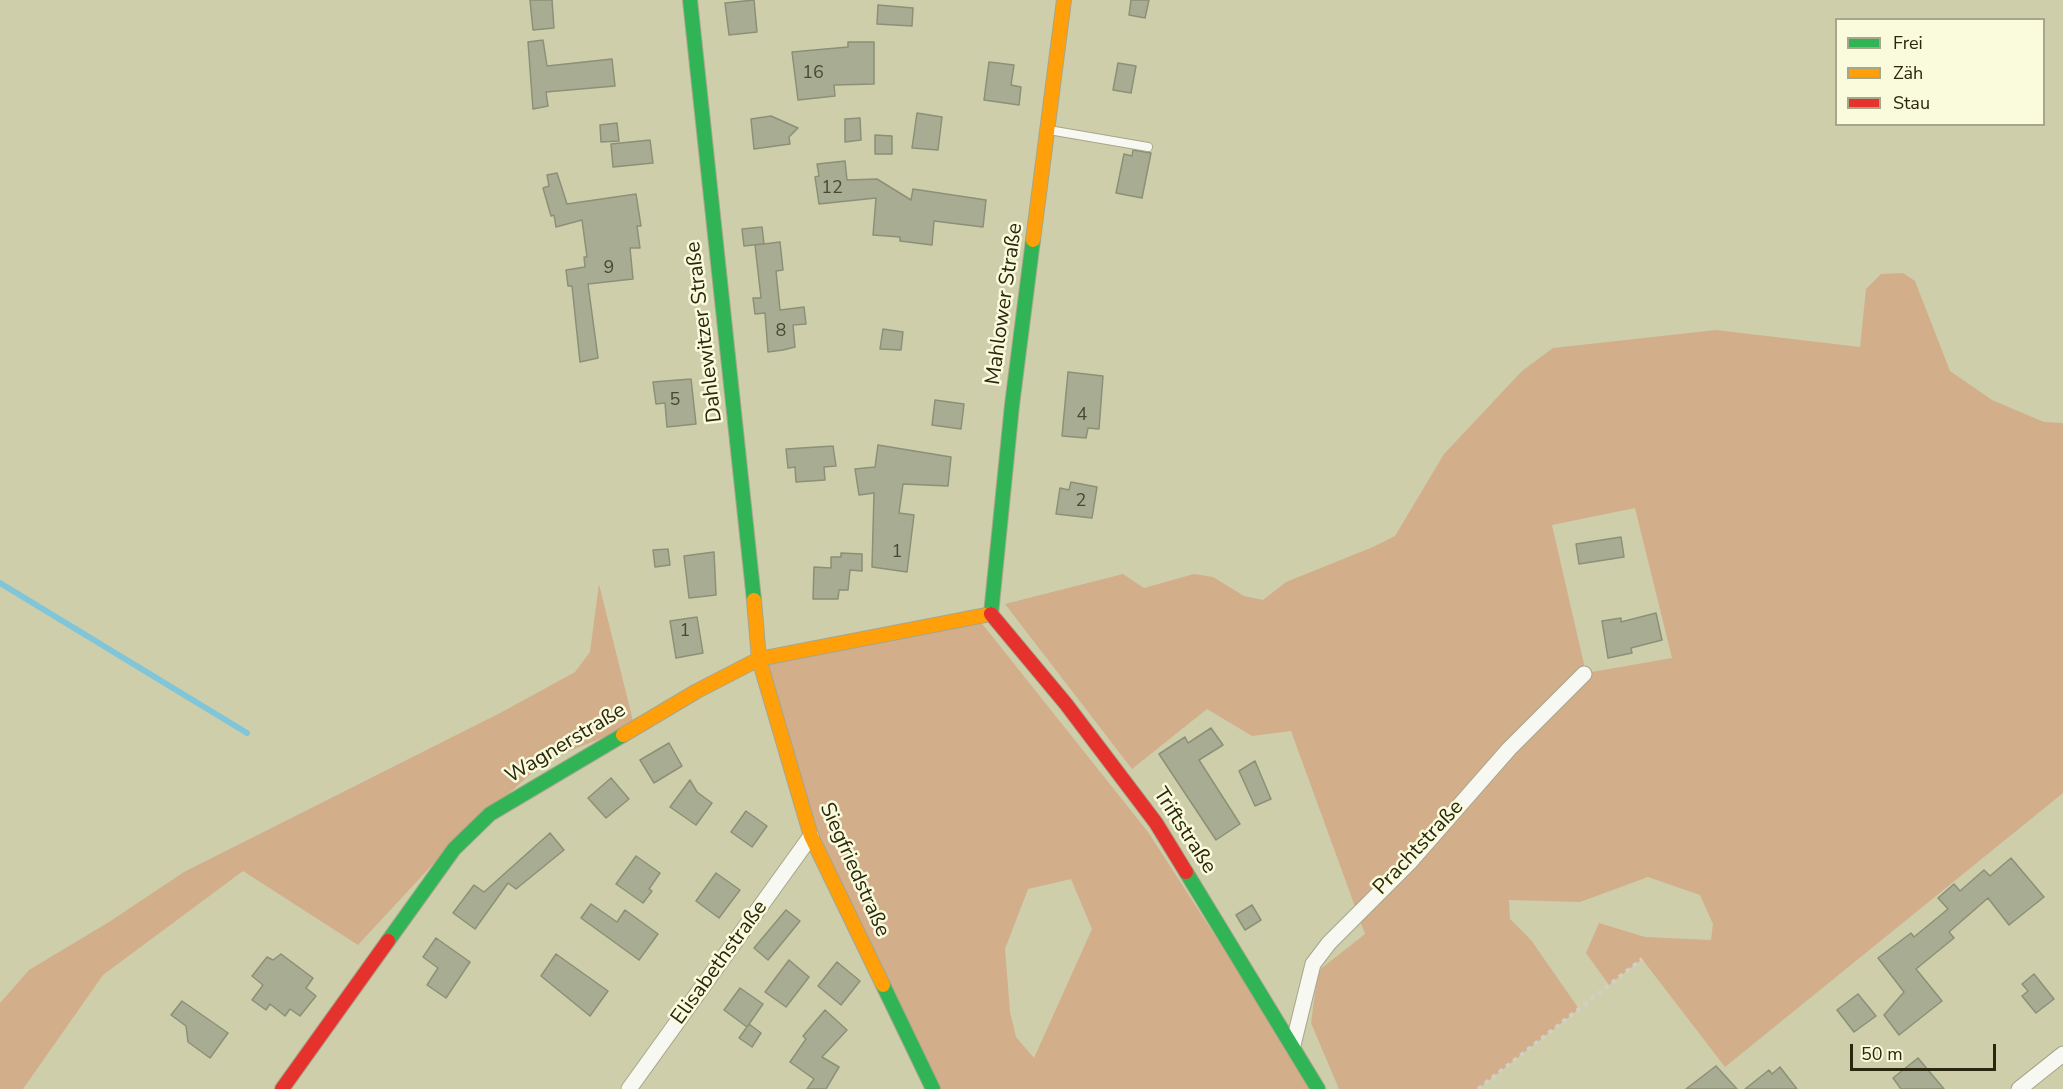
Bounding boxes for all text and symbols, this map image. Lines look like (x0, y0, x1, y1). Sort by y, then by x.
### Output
legend (1835, 18, 2045, 126)
text: Frei (1893, 31, 1923, 55)
text: Zäh (1893, 61, 1923, 85)
house number: 16 (802, 63, 824, 85)
text: Stau (1893, 91, 1930, 115)
house number: 12 (821, 178, 843, 200)
street label: Mahlower Straße (981, 221, 1029, 387)
street label: Dahlewitzer Straße (681, 240, 729, 424)
house number: 9 (604, 258, 614, 280)
house number: 8 (776, 321, 786, 343)
house number: 5 (670, 390, 680, 412)
house number: 4 (1077, 405, 1087, 427)
house number: 2 (1076, 491, 1086, 513)
house number: 1 (892, 542, 902, 564)
house number: 1 (680, 621, 690, 643)
street label: Wagnerstraße (501, 698, 631, 790)
street label: Triftstraße (1147, 783, 1221, 879)
street label: Prachtstraße (1369, 795, 1469, 901)
street label: Siegfriedstraße (813, 799, 895, 941)
street label: Elisabethstraße (667, 896, 773, 1030)
scale bar (1853, 1032, 1998, 1070)
text: 50 m (1861, 1042, 1903, 1066)

